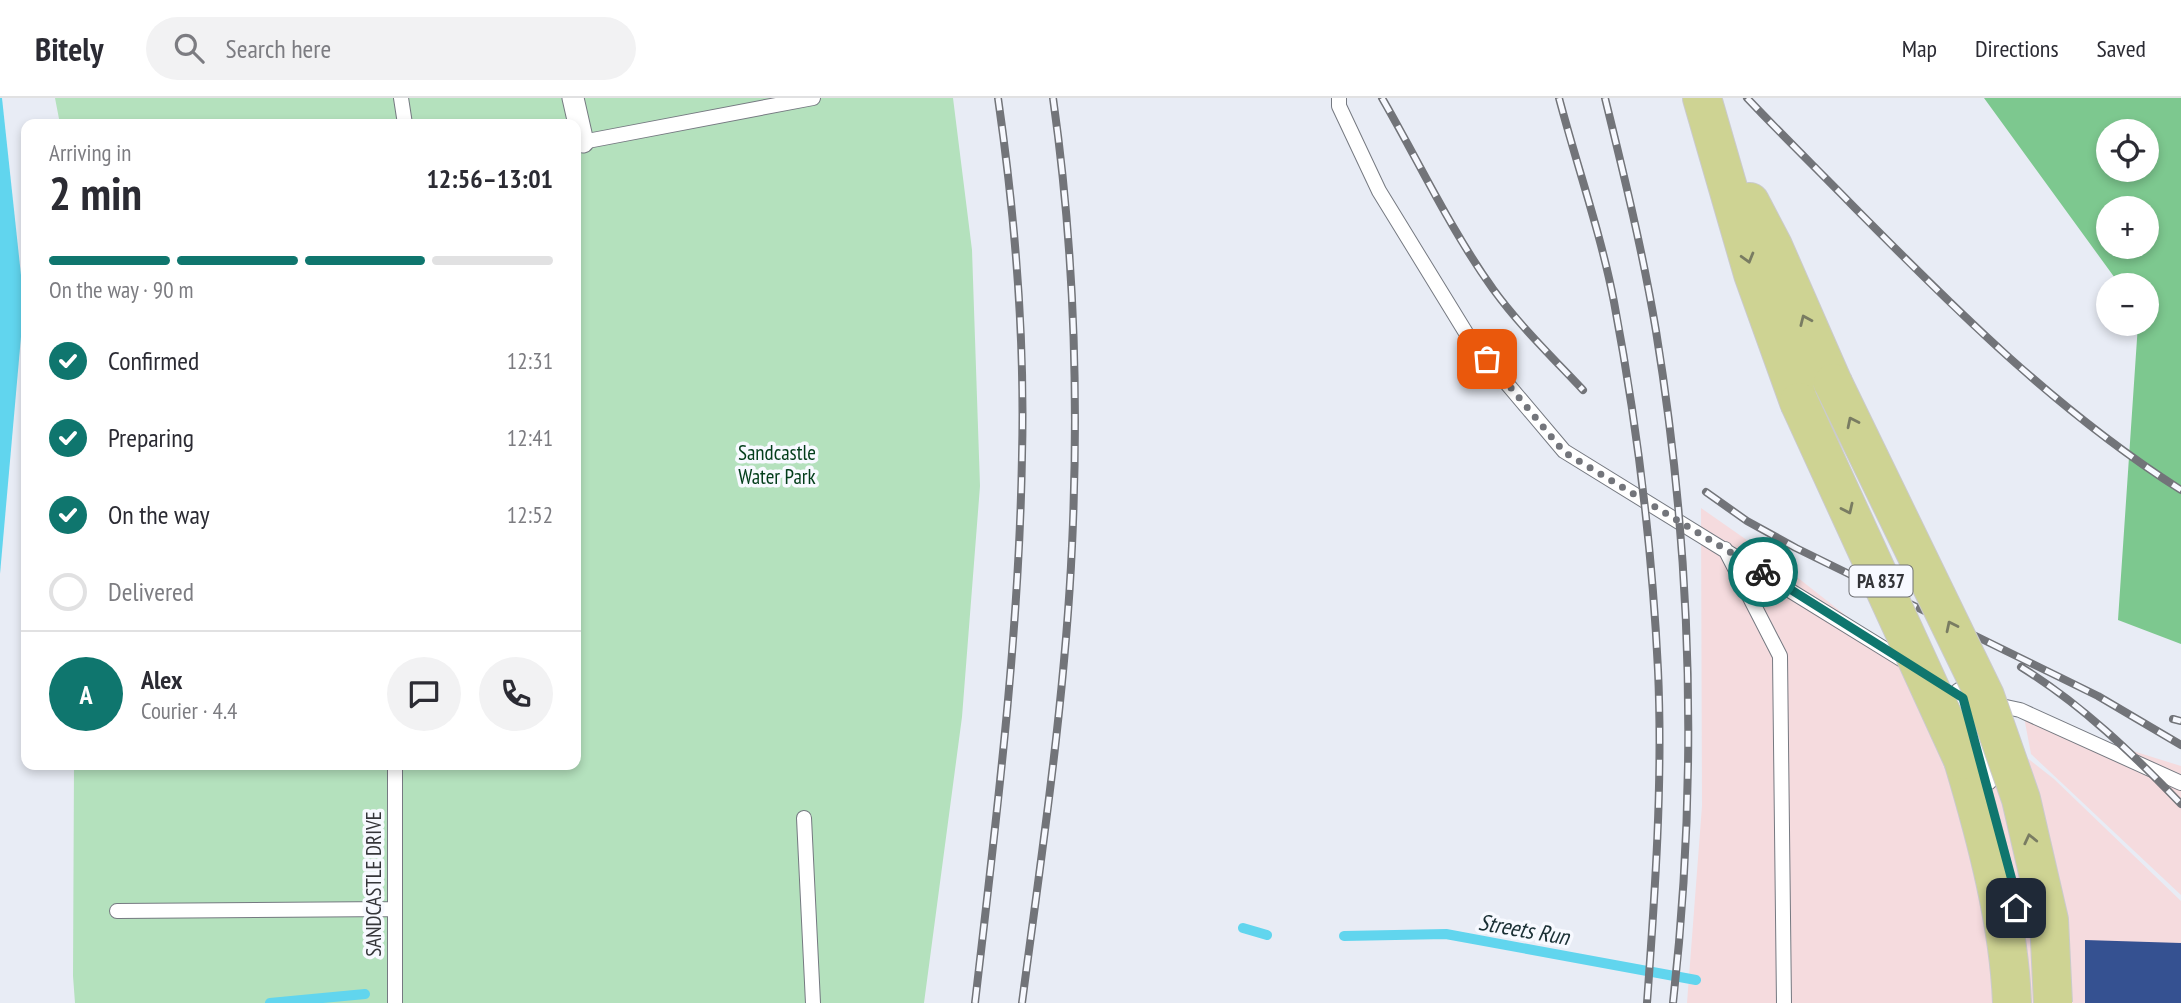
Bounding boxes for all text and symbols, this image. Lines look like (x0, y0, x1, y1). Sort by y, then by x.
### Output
search box (146, 17, 636, 80)
text: Bitely (35, 27, 104, 70)
icon: search (170, 29, 208, 67)
text: Search here (226, 32, 331, 65)
text: Map (1902, 33, 1937, 64)
text: Directions (1975, 33, 2059, 64)
text: Saved (2097, 33, 2146, 64)
map controls (2096, 119, 2159, 336)
button: locate (2096, 119, 2159, 182)
text: Arriving in (49, 138, 131, 167)
text: 12:56–13:01 (426, 162, 553, 195)
text: 2 min (49, 163, 142, 223)
button: + (2096, 196, 2159, 259)
one-way arrow (1740, 252, 1755, 264)
button: − (2096, 273, 2159, 336)
text: On the way · 90 m (49, 275, 193, 304)
one-way arrow (1800, 315, 1814, 327)
pin (1457, 329, 1517, 389)
icon: bag (1468, 340, 1506, 378)
icon: check (49, 342, 87, 380)
text: Confirmed (108, 344, 199, 377)
text: 12:31 (507, 346, 553, 375)
one-way arrow (1846, 417, 1860, 429)
icon: check (49, 419, 87, 457)
text: Preparing (108, 421, 194, 454)
text: 12:41 (507, 423, 553, 452)
park label: Sandcastle Water Park (738, 439, 816, 490)
icon: check (49, 496, 87, 534)
text: On the way (108, 498, 210, 531)
text: 12:52 (507, 500, 553, 529)
one-way arrow (1839, 501, 1853, 514)
courier (1728, 537, 1798, 607)
icon: bike (1744, 553, 1782, 591)
road number: PA 837 (1850, 566, 1912, 596)
text: Delivered (108, 575, 194, 608)
one-way arrow (1945, 621, 1959, 633)
button: chat (387, 657, 461, 731)
button: phone (479, 657, 553, 731)
text: Alex (141, 663, 182, 696)
text: A (79, 678, 93, 711)
text: Courier · 4.4 (141, 696, 237, 725)
street label: SANDCASTLE DRIVE (360, 811, 387, 957)
one-way arrow (2024, 833, 2038, 845)
pin (1986, 878, 2046, 938)
icon: home (1997, 889, 2035, 927)
water label: Streets Run (1476, 907, 1573, 952)

